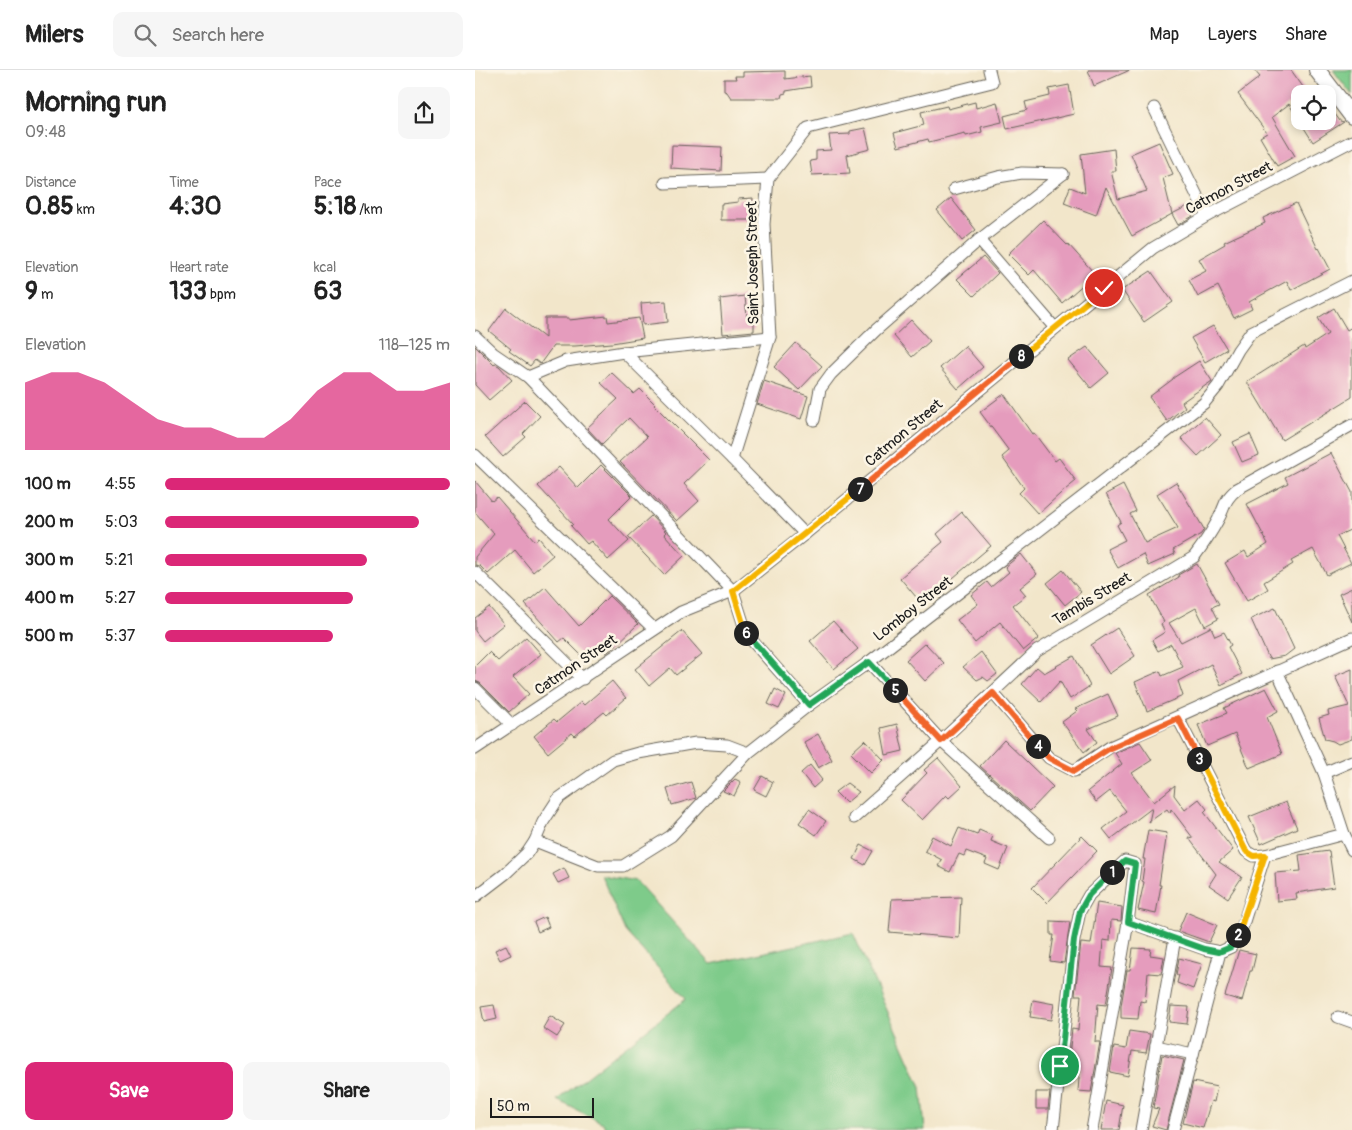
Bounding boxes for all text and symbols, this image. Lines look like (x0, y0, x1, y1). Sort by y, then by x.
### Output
search box (113, 12, 463, 57)
text: Milers (25, 20, 83, 49)
icon: search (131, 21, 159, 49)
text: Search here (171, 23, 264, 47)
text: Map (1150, 23, 1179, 46)
text: Layers (1207, 23, 1257, 46)
text: Share (1285, 23, 1327, 46)
text: Morning run (25, 85, 167, 120)
map controls (1291, 85, 1336, 130)
button: locate (1291, 85, 1336, 130)
button: share (398, 87, 450, 139)
text: 09:48 (25, 122, 66, 142)
street label: Catmon Street (1182, 157, 1276, 219)
text: Distance (25, 174, 76, 191)
text: Time (169, 174, 199, 191)
text: Pace (314, 174, 341, 191)
text: 0.85 (25, 191, 74, 222)
text: 4:30 (169, 191, 222, 222)
text: 5:18 (314, 191, 356, 222)
street label: Saint Joseph Street (742, 200, 764, 325)
text: km (74, 201, 95, 218)
text: /km (356, 201, 383, 218)
text: Elevation (25, 259, 78, 276)
text: Heart rate (169, 259, 228, 276)
text: kcal (314, 259, 336, 276)
pin (1083, 267, 1125, 309)
icon: check (1090, 274, 1118, 302)
text: 9 (25, 276, 38, 307)
text: 133 (169, 276, 207, 307)
text: 63 (314, 276, 342, 307)
text: m (38, 286, 53, 303)
text: bpm (207, 286, 236, 303)
text: Elevation (25, 335, 86, 355)
text: 118–125 m (378, 335, 450, 355)
pin: 8 (1009, 344, 1033, 368)
text: 8 (1018, 348, 1025, 365)
street label: Catmon Street (861, 394, 947, 471)
text: 100 m (25, 474, 71, 494)
text: 4:55 (105, 474, 136, 494)
pin: 7 (847, 476, 873, 502)
text: 7 (857, 481, 864, 498)
text: 200 m (25, 512, 73, 532)
text: 5:03 (105, 512, 138, 532)
text: 300 m (25, 550, 73, 570)
text: 5:21 (105, 550, 133, 570)
street label: Tambis Street (1049, 568, 1136, 630)
street label: Lomboy Street (870, 572, 957, 646)
text: 400 m (25, 588, 74, 608)
text: 5:27 (105, 588, 135, 608)
pin: 6 (733, 620, 759, 646)
text: 6 (742, 625, 751, 642)
text: 500 m (25, 626, 73, 646)
text: 5:37 (105, 626, 135, 646)
street label: Catmon Street (531, 630, 622, 700)
pin: 5 (883, 678, 907, 702)
text: 5 (892, 682, 899, 699)
pin: 4 (1025, 734, 1051, 758)
text: 4 (1034, 738, 1043, 755)
pin: 3 (1187, 746, 1211, 772)
text: 3 (1196, 751, 1203, 768)
pin: 1 (1099, 860, 1125, 884)
text: 1 (1110, 864, 1115, 881)
pin: 2 (1225, 922, 1251, 948)
text: 2 (1235, 927, 1242, 944)
pin (1039, 1045, 1081, 1087)
icon: arrive (1046, 1052, 1074, 1080)
button: Save (25, 1062, 233, 1120)
button: Share (243, 1062, 450, 1120)
scale bar (490, 1095, 594, 1118)
text: 50 m (497, 1098, 530, 1115)

